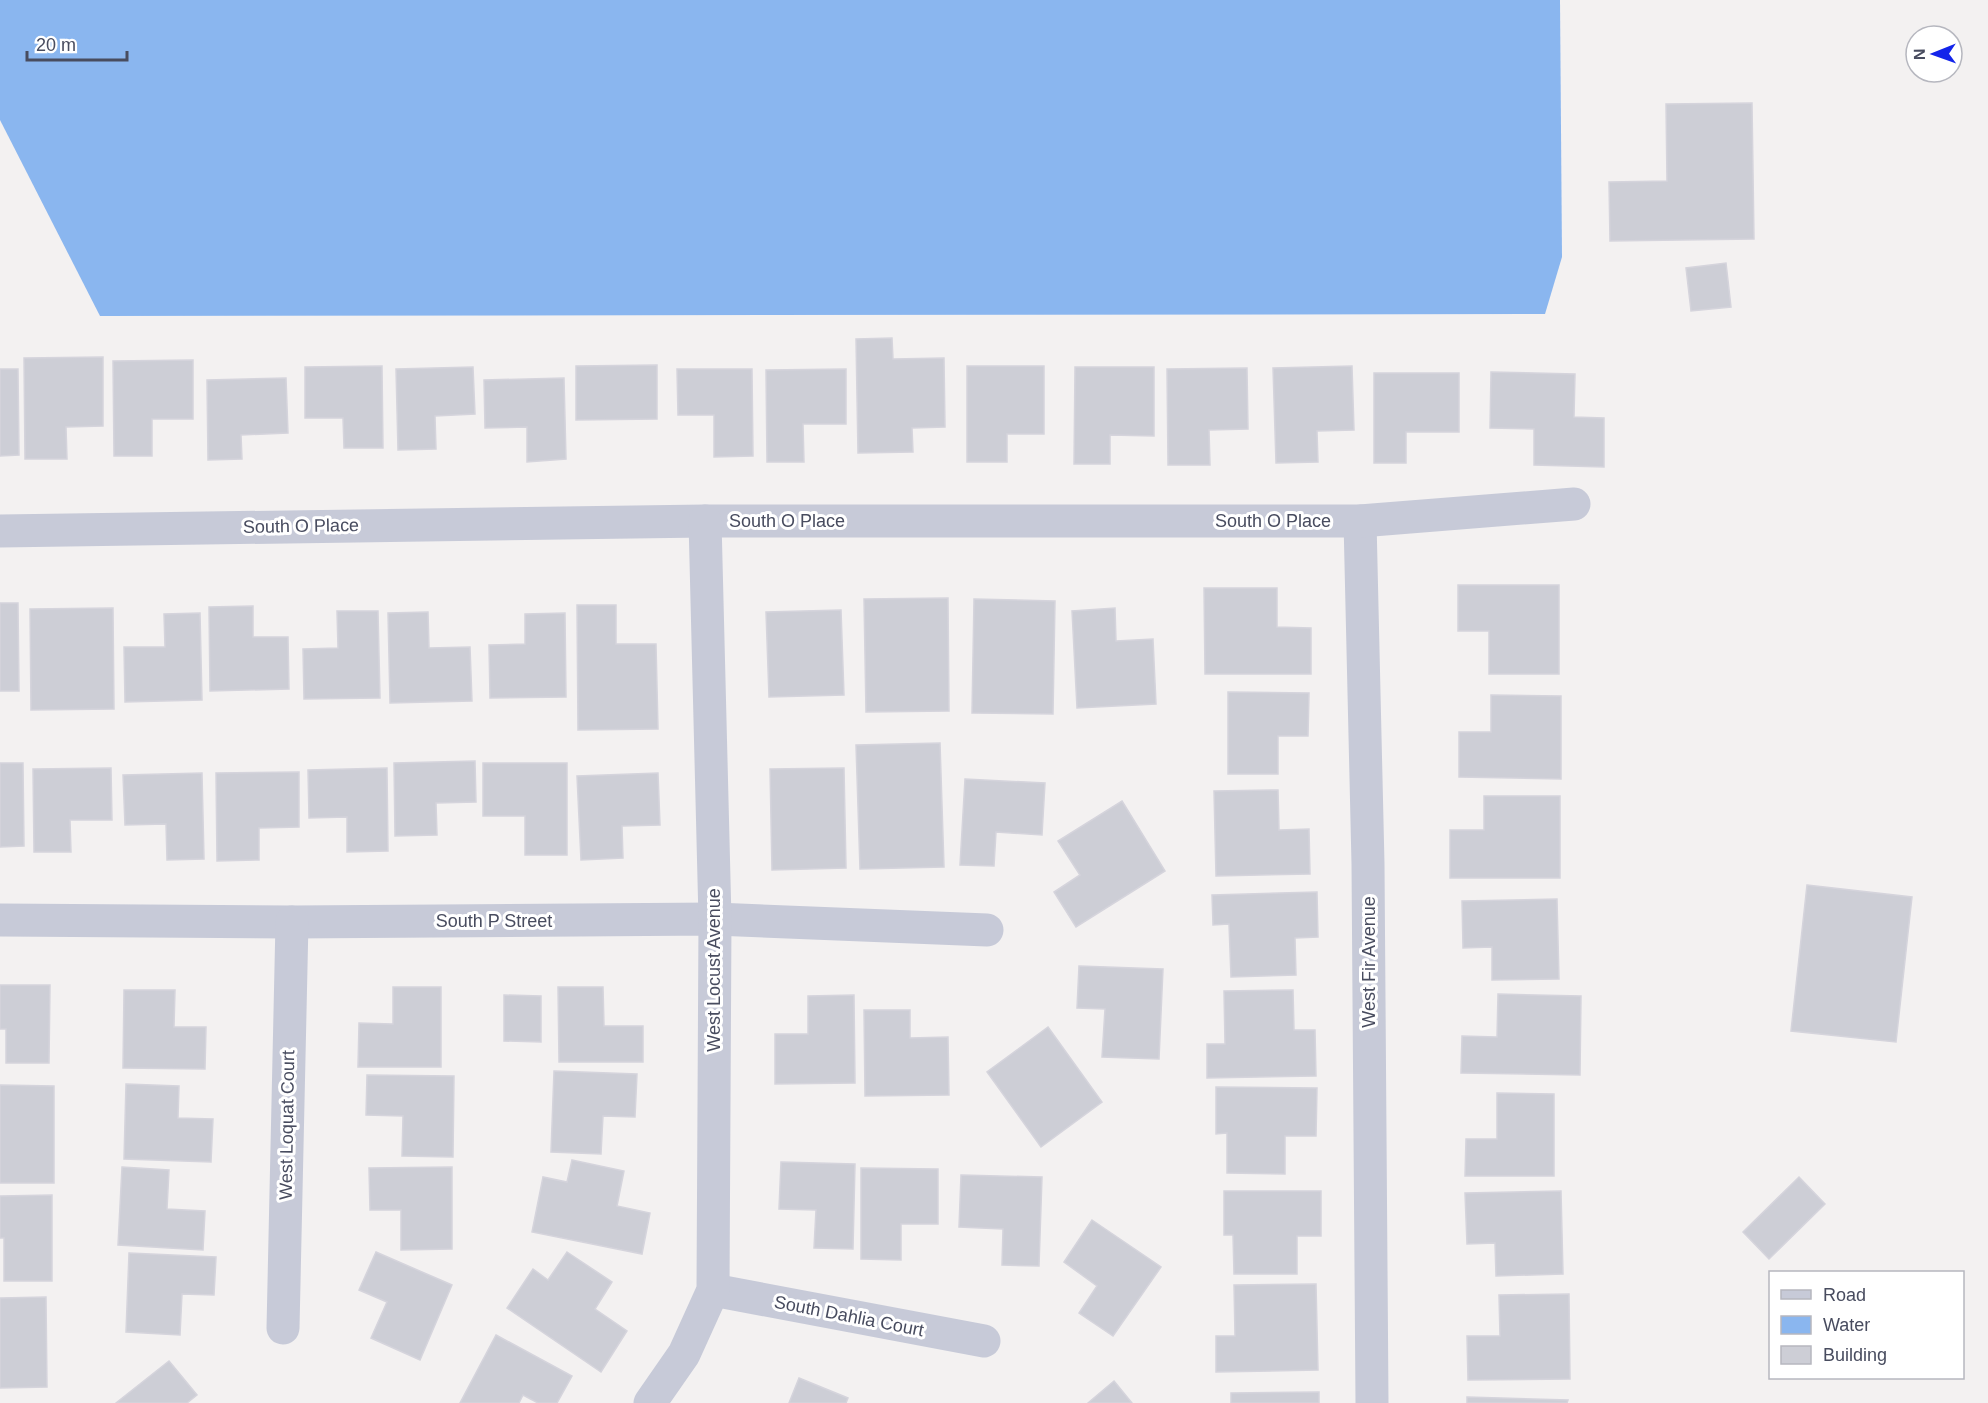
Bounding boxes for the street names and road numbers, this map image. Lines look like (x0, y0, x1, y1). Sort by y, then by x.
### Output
street label: South O Place (729, 511, 845, 531)
street label: South O Place (1215, 511, 1331, 531)
street label: South O Place (243, 515, 359, 537)
street label: West Locust Avenue (704, 888, 724, 1052)
street label: West Fir Avenue (1359, 896, 1379, 1028)
street label: South P Street (436, 911, 552, 931)
street label: West Loquat Court (276, 1050, 298, 1200)
street label: South Dahlia Court (772, 1292, 926, 1340)

